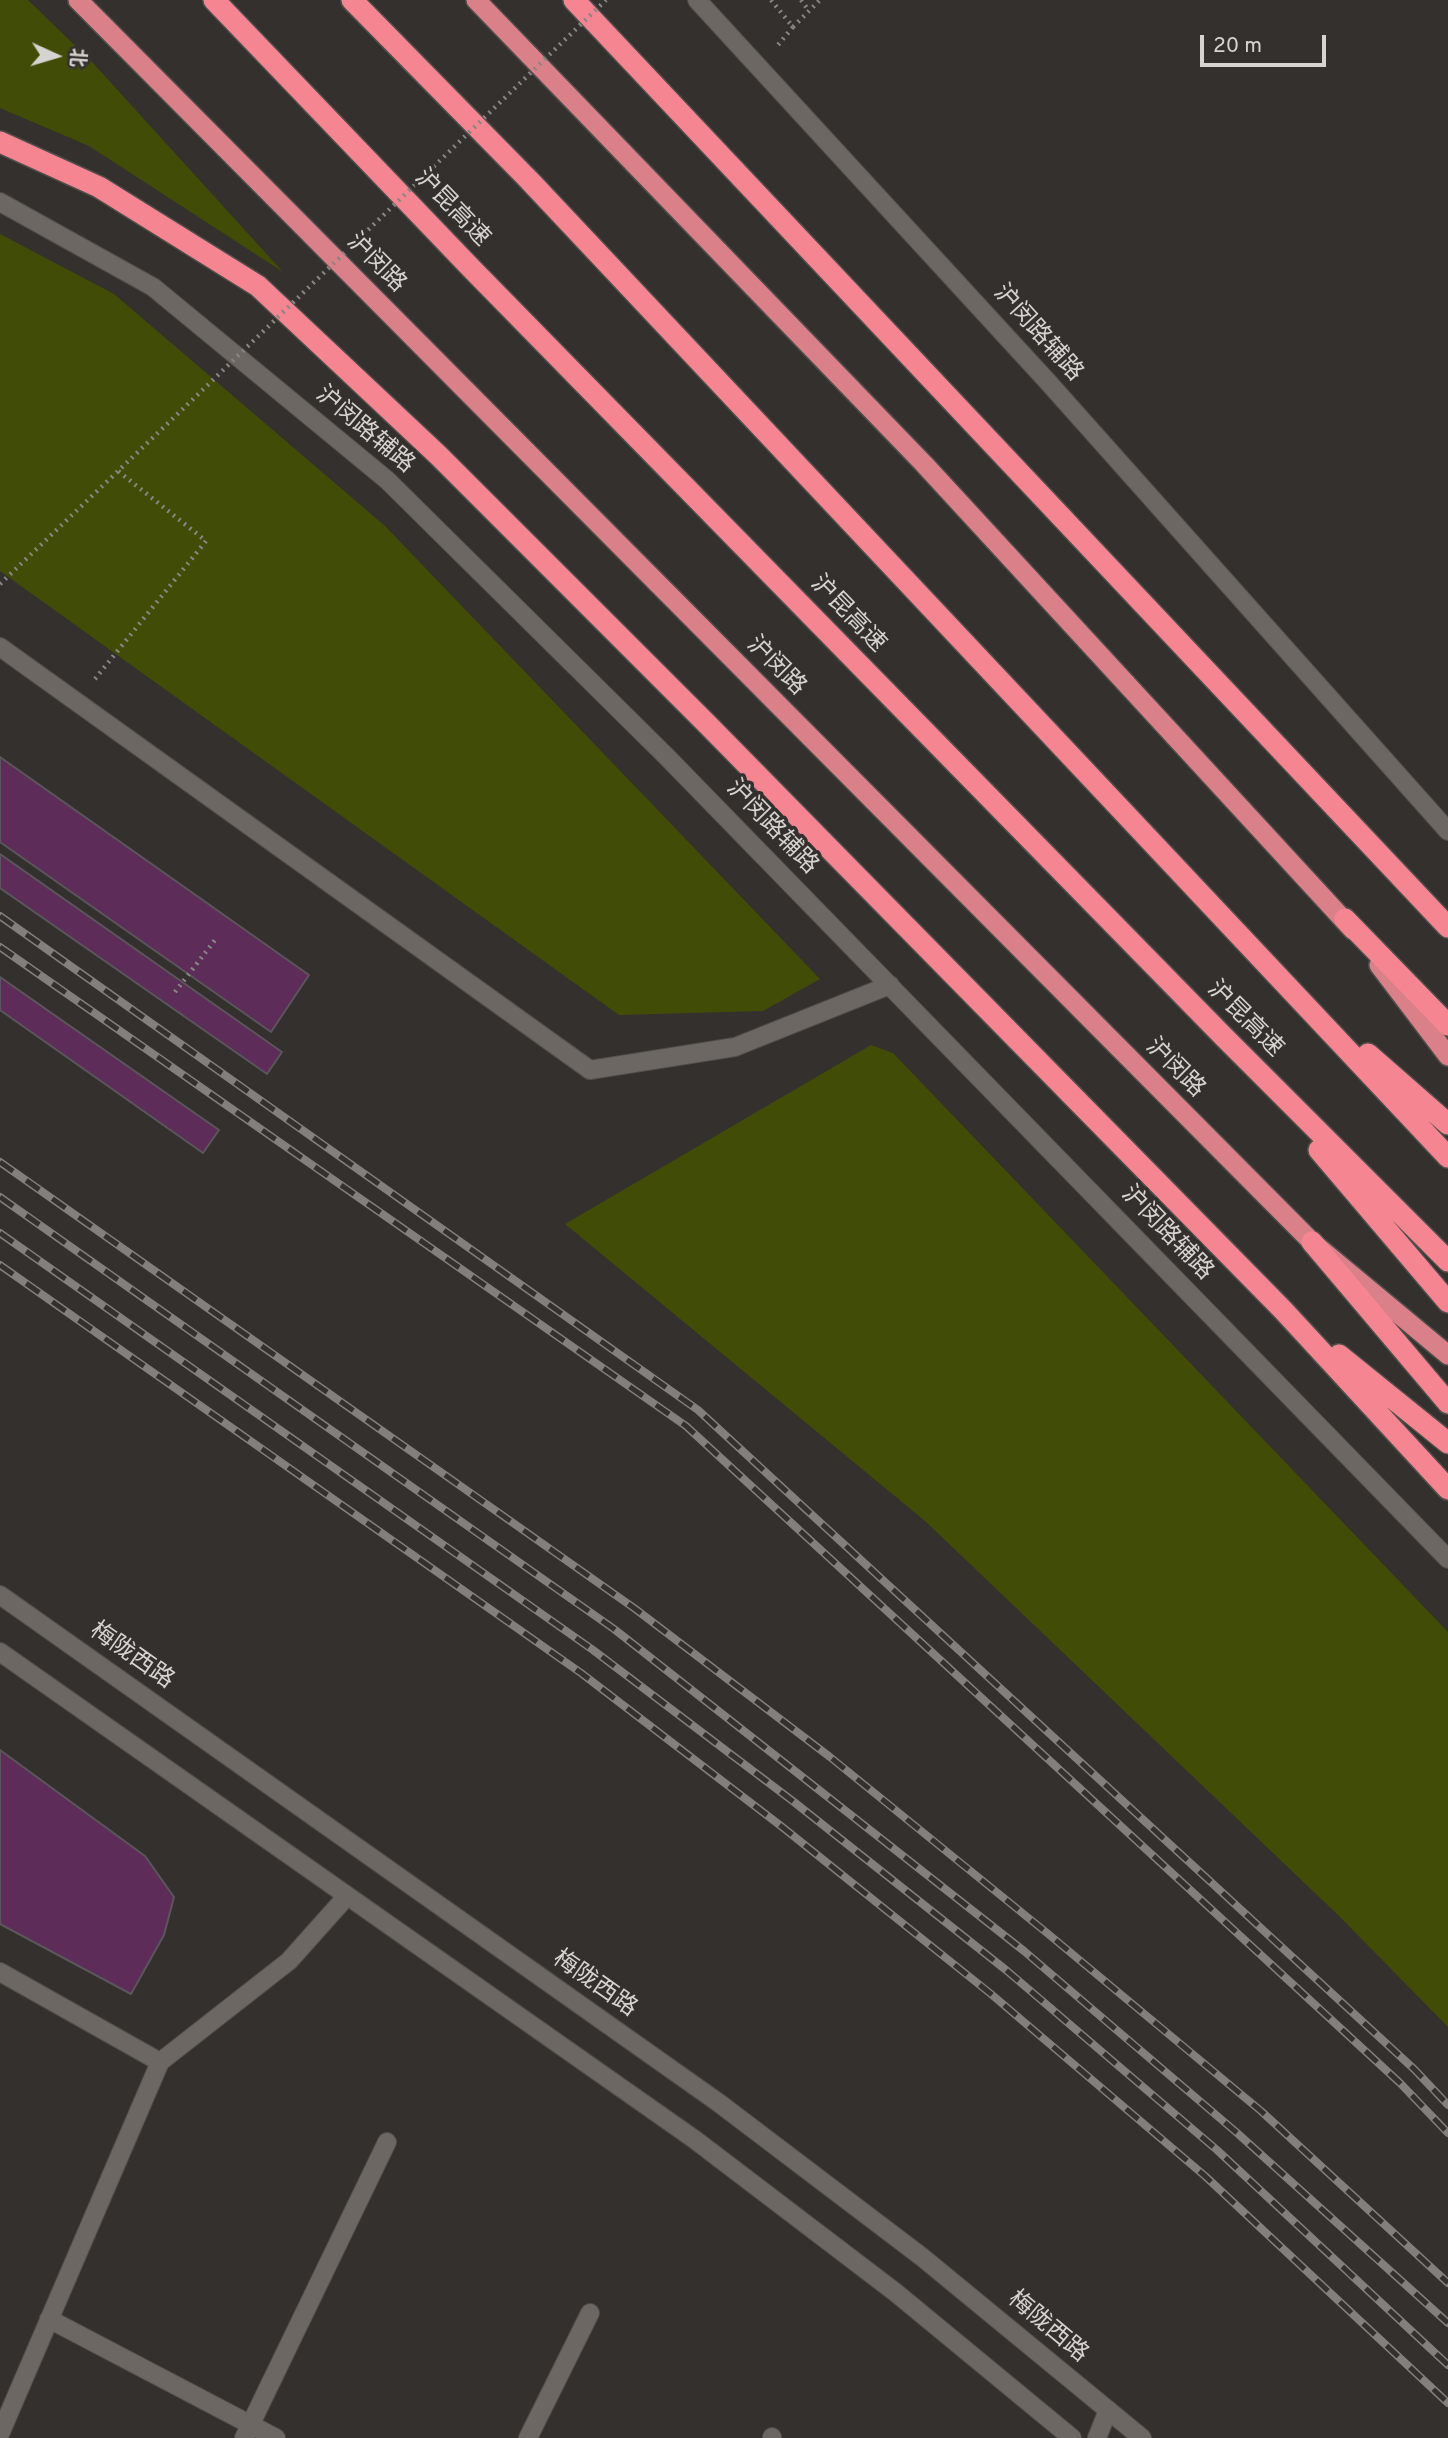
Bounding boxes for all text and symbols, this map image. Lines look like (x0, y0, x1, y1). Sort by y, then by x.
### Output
north arrow (21, 21, 91, 91)
scale bar (1203, 21, 1329, 65)
text: 20 m (1213, 33, 1262, 60)
text: 北 (64, 47, 90, 68)
street label: 沪昆高速 (407, 164, 495, 254)
street label: 沪闵路 (339, 228, 411, 300)
street label: 沪闵路辅路 (986, 280, 1088, 388)
street label: 沪闵路辅路 (309, 381, 419, 481)
street label: 沪昆高速 (803, 570, 891, 660)
street label: 沪闵路 (739, 631, 811, 703)
street label: 沪闵路辅路 (719, 775, 823, 881)
street label: 沪昆高速 (1200, 976, 1288, 1064)
street label: 沪闵路 (1138, 1033, 1210, 1105)
street label: 沪闵路辅路 (1114, 1181, 1218, 1287)
street label: 梅陇西路 (83, 1618, 179, 1696)
street label: 梅陇西路 (546, 1946, 642, 2024)
street label: 梅陇西路 (1001, 2286, 1093, 2370)

